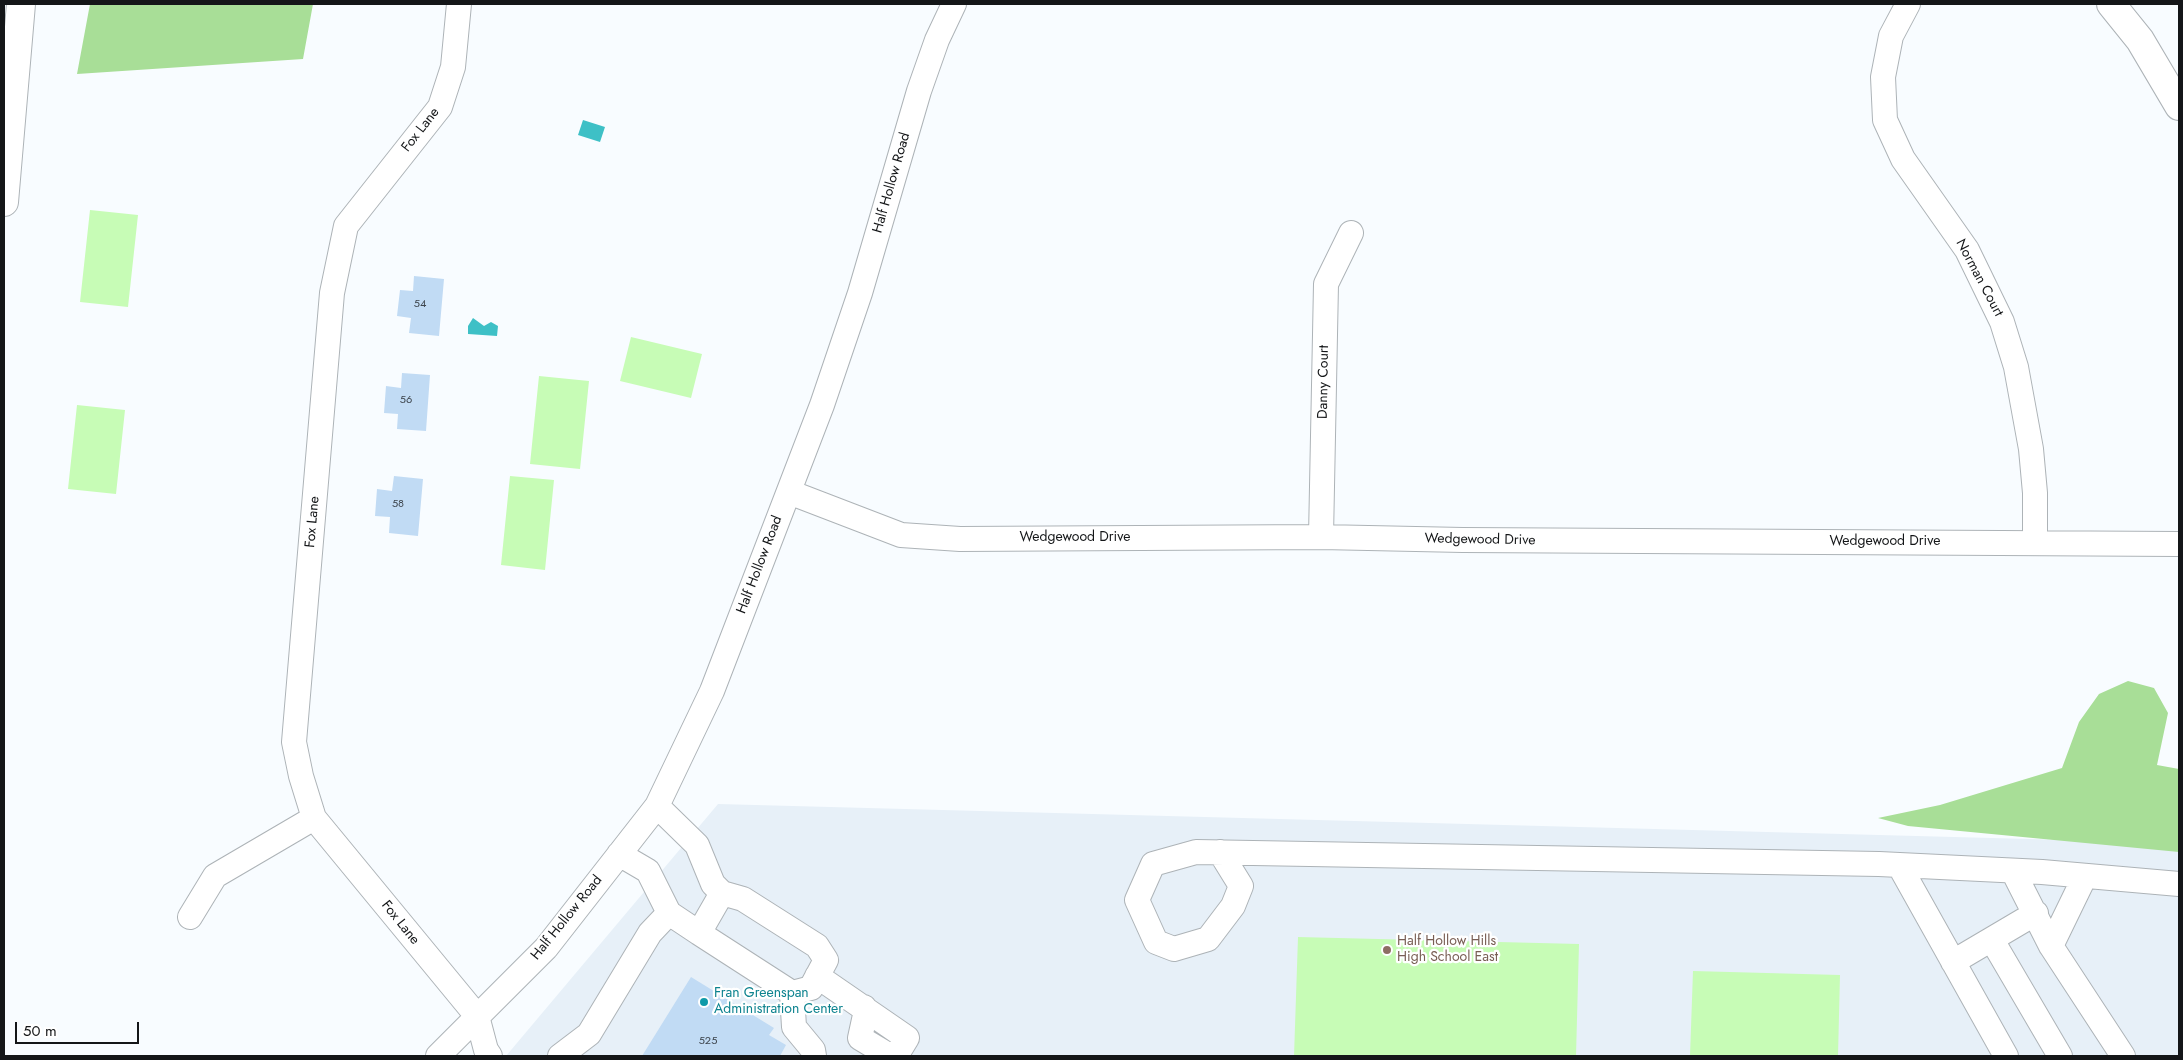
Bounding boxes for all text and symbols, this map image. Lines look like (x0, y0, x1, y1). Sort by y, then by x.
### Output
street label: Fox Lane (398, 104, 444, 156)
street label: Half Hollow Road (870, 131, 914, 235)
street label: Norman Court (1952, 236, 2006, 320)
house number: 54 (414, 297, 426, 311)
street label: Danny Court (1315, 345, 1333, 419)
house number: 56 (400, 393, 412, 407)
street label: Fox Lane (302, 496, 324, 548)
house number: 58 (392, 497, 404, 511)
street label: Half Hollow Road (734, 514, 786, 616)
street label: Wedgewood Drive (1020, 530, 1130, 546)
street label: Wedgewood Drive (1424, 531, 1536, 549)
street label: Wedgewood Drive (1830, 534, 1940, 550)
street label: Half Hollow Road (528, 872, 606, 964)
street label: Fox Lane (377, 898, 423, 948)
place label: Half Hollow Hills High School East (1397, 934, 1498, 966)
marker: Half Hollow Hills High School East (1381, 944, 1393, 956)
place label: Fran Greenspan Administration Center (714, 986, 843, 1019)
marker: Fran Greenspan Administration Center (698, 996, 710, 1008)
scale bar (18, 1012, 141, 1044)
text: 50 m (23, 1020, 57, 1042)
house number: 525 (699, 1034, 717, 1048)

